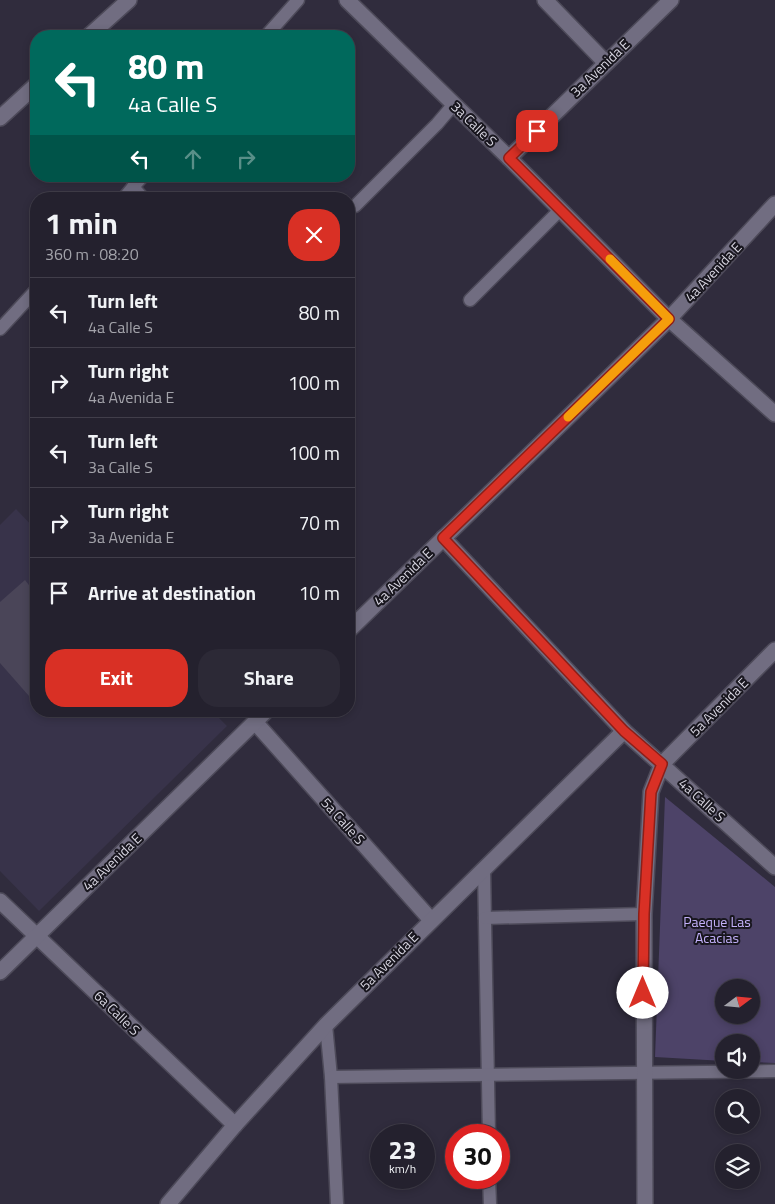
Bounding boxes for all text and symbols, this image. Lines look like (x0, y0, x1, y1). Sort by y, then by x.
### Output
street label: 3a Avenida E (565, 34, 634, 101)
text: 80 m (128, 39, 204, 93)
icon: left (45, 50, 110, 115)
text: 4a Calle S (128, 87, 217, 121)
street label: 3a Calle S (447, 96, 502, 151)
pin (516, 110, 558, 152)
icon: arrive (523, 117, 551, 145)
icon: left (126, 145, 154, 173)
icon: ahead (179, 145, 207, 173)
icon: right (232, 145, 260, 173)
text: 1 min (45, 200, 118, 246)
button: close (288, 209, 340, 261)
street label: 4a Avenida E (679, 237, 746, 306)
text: 360 m · 08:20 (45, 242, 139, 266)
text: Turn left (88, 286, 158, 315)
text: 80 m (299, 298, 340, 327)
icon: left (45, 299, 73, 327)
text: 4a Calle S (88, 315, 153, 339)
text: Turn right (88, 356, 169, 385)
text: 100 m (288, 368, 340, 397)
icon: right (45, 369, 73, 397)
text: 4a Avenida E (88, 385, 174, 409)
text: Turn left (88, 426, 158, 455)
text: 100 m (288, 438, 340, 467)
icon: left (45, 439, 73, 467)
text: 3a Calle S (88, 455, 153, 479)
text: Turn right (88, 496, 169, 525)
text: 70 m (299, 508, 340, 537)
icon: right (45, 509, 73, 537)
text: 3a Avenida E (88, 525, 174, 549)
street label: 4a Avenida E (368, 543, 437, 610)
text: Arrive at destination (88, 578, 256, 607)
text: 10 m (299, 578, 340, 607)
icon: arrive (45, 579, 73, 607)
button: Exit (45, 649, 188, 707)
button: Share (198, 649, 340, 707)
street label: 5a Avenida E (685, 672, 753, 741)
street label: 4a Calle S (674, 773, 730, 826)
street label: 5a Calle S (317, 793, 370, 849)
street label: 4a Avenida E (77, 828, 146, 895)
park label: Paeque Las Acacias (683, 911, 751, 948)
street label: 5a Avenida E (355, 926, 423, 995)
position arrow (616, 966, 668, 1018)
north arrow (715, 979, 760, 1024)
map controls (715, 979, 760, 1189)
street label: 6a Calle S (90, 985, 145, 1040)
button: sound (715, 1034, 760, 1079)
button: search (715, 1089, 760, 1134)
speed limit sign: 30 (445, 1124, 510, 1189)
text: 23 (388, 1131, 417, 1169)
button: layers (715, 1144, 760, 1189)
text: km/h (389, 1159, 416, 1178)

